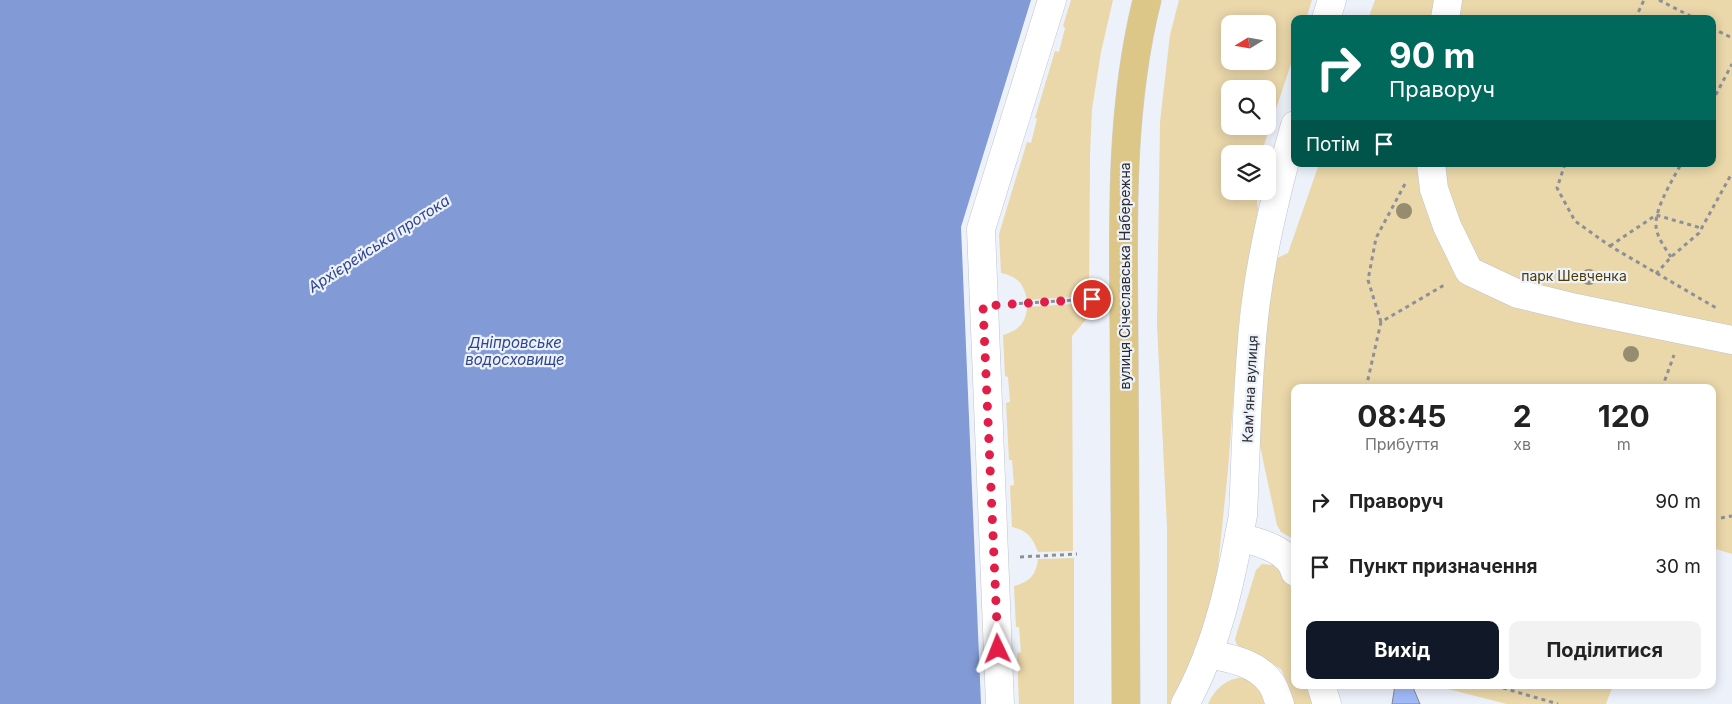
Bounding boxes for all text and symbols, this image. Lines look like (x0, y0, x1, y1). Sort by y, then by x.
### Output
north arrow (1221, 15, 1276, 70)
map controls (1221, 15, 1276, 200)
text: 90 m (1389, 34, 1476, 76)
icon: right (1306, 35, 1371, 100)
text: Праворуч (1389, 76, 1495, 102)
button: search (1221, 80, 1276, 135)
icon: arrive (1370, 130, 1398, 158)
text: Потім (1306, 133, 1360, 156)
button: layers (1221, 145, 1276, 200)
street label: вулиця Січеславська Набережна (1116, 162, 1133, 390)
water label: Архієрейська протока (304, 191, 453, 297)
park label: парк Шевченка (1521, 267, 1627, 284)
pin (1071, 278, 1113, 320)
icon: arrive (1078, 285, 1106, 313)
water label: Дніпровське водосховище (465, 333, 565, 369)
street label: Кам'яна вулиця (1238, 335, 1261, 443)
text: 08:45 (1357, 398, 1446, 434)
text: 2 (1513, 398, 1532, 434)
text: 120 (1598, 398, 1650, 434)
text: Прибуття (1365, 434, 1439, 454)
text: хв (1513, 434, 1531, 454)
text: m (1617, 434, 1631, 454)
icon: right (1306, 488, 1334, 516)
text: Праворуч (1349, 490, 1443, 513)
text: 90 m (1655, 490, 1701, 513)
icon: arrive (1306, 553, 1334, 581)
text: Пункт призначення (1349, 555, 1537, 578)
text: 30 m (1655, 555, 1701, 578)
button: Вихід (1306, 621, 1499, 679)
button: Поділитися (1509, 621, 1701, 679)
position arrow (971, 622, 1023, 674)

